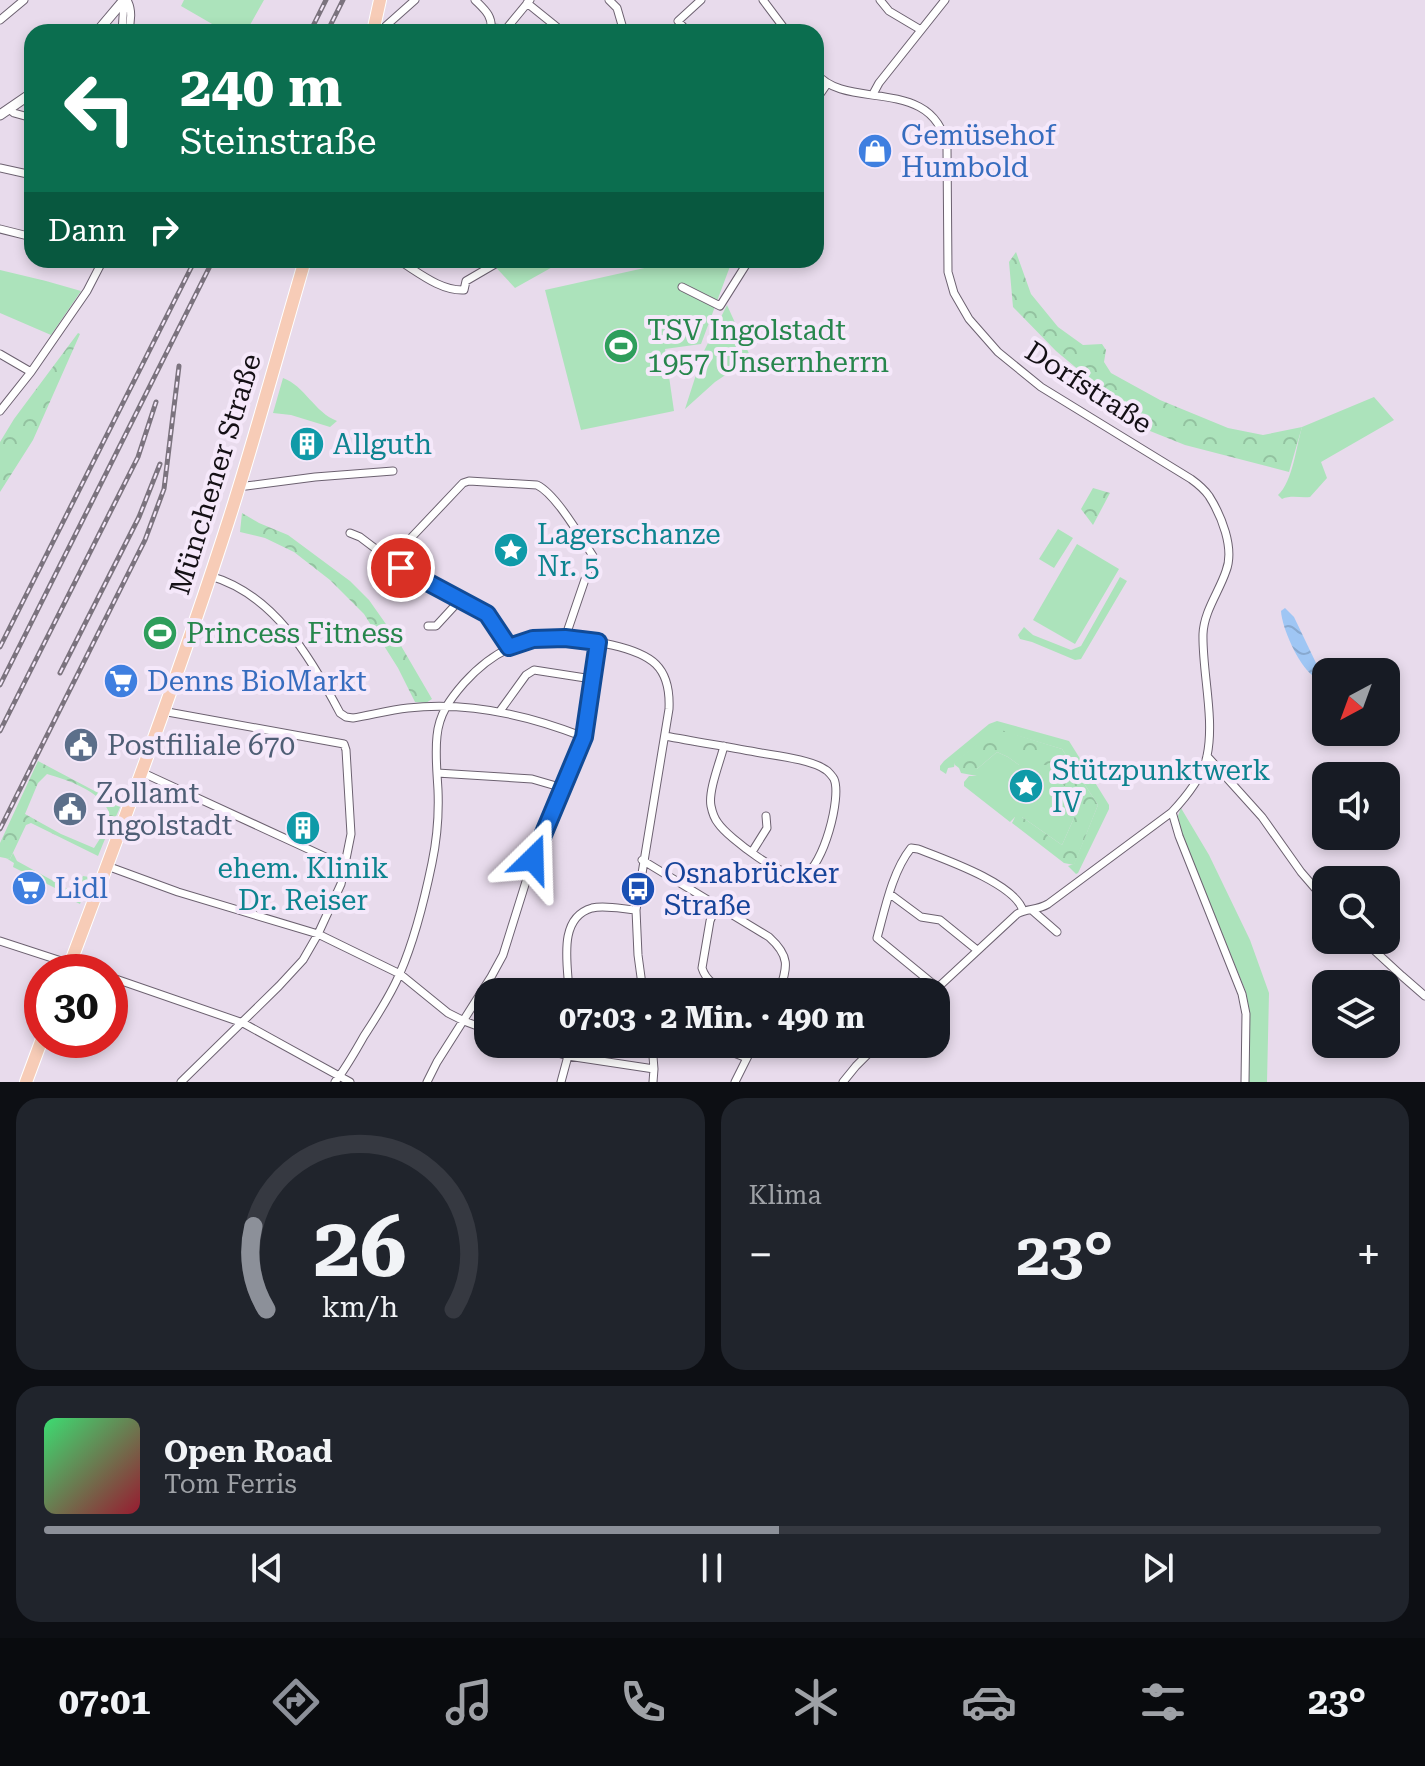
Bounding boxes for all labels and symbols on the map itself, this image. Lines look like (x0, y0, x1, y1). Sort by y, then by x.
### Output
place label: Gemüsehof Humbold (901, 119, 1057, 184)
shop icon: Gemüsehof Humbold (856, 132, 894, 170)
place label: TSV Ingolstadt 1957 Unsernherrn (647, 314, 889, 379)
sports icon: TSV Ingolstadt 1957 Unsernherrn (602, 327, 640, 365)
street label: Dorfstraße (1019, 334, 1158, 441)
street label: Münchener Straße (163, 350, 268, 599)
building icon: Allguth (288, 425, 326, 463)
place label: Allguth (333, 428, 432, 461)
place label: Lagerschanze Nr. 5 (537, 518, 721, 583)
place icon: Lagerschanze Nr. 5 (492, 531, 530, 569)
pin (367, 534, 435, 602)
sports icon: Princess Fitness (141, 614, 179, 652)
place label: Princess Fitness (186, 617, 403, 650)
north arrow (1312, 658, 1400, 746)
supermarket icon: Denns BioMarkt (102, 662, 140, 700)
place label: Denns BioMarkt (147, 665, 367, 698)
public building icon: Postfiliale 670 (62, 726, 100, 764)
place label: Postfiliale 670 (107, 729, 295, 762)
place label: Stützpunktwerk IV (1052, 754, 1270, 819)
place icon: Stützpunktwerk IV (1007, 767, 1045, 805)
place label: Zollamt Ingolstadt (96, 777, 233, 842)
public building icon: Zollamt Ingolstadt (51, 790, 89, 828)
building icon: ehem. Klinik Dr. Reiser (284, 809, 322, 847)
position arrow (491, 817, 575, 901)
place label: ehem. Klinik Dr. Reiser (217, 852, 389, 917)
place label: Osnabrücker Straße (664, 857, 839, 922)
supermarket icon: Lidl (10, 869, 48, 907)
bus stop icon: Osnabrücker Straße (619, 870, 657, 908)
place label: Lidl (55, 872, 108, 905)
speed limit sign: 30 (24, 954, 128, 1058)

